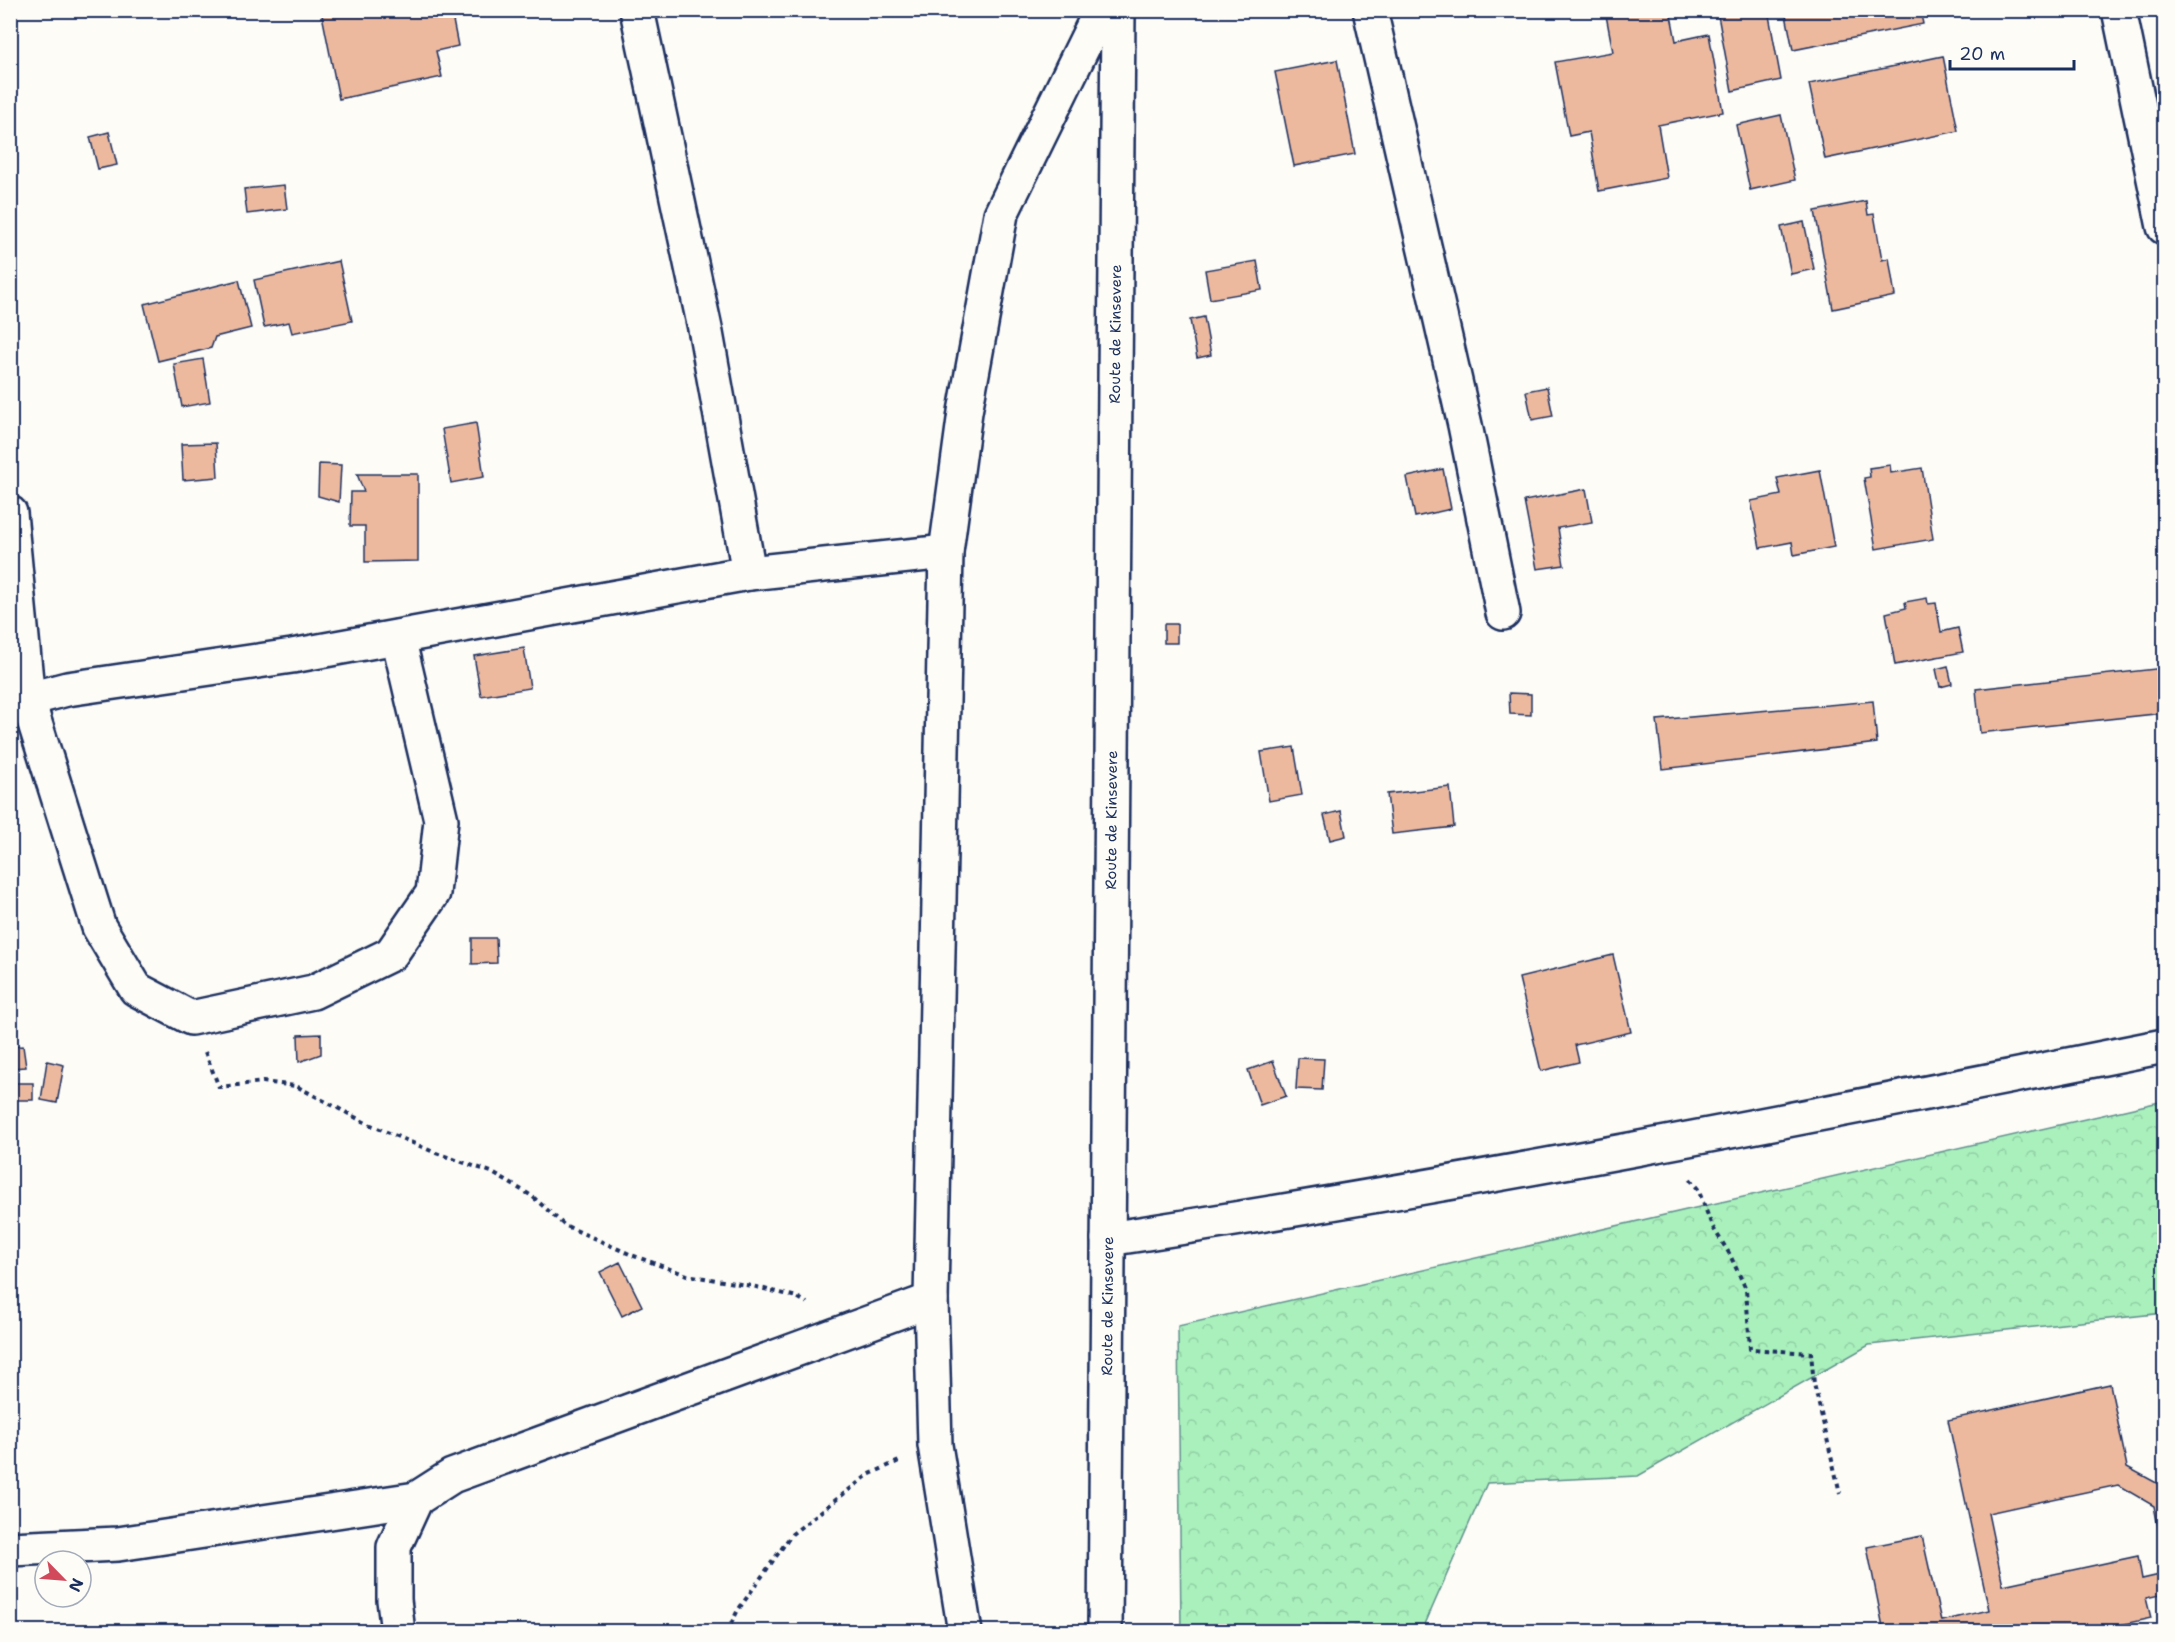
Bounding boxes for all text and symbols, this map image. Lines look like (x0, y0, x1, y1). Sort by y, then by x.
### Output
scale bar (1950, 33, 2074, 71)
text: 20 m (1959, 42, 2005, 66)
street label: Route de Kinsevere (1105, 264, 1126, 404)
street label: Route de Kinsevere (1101, 750, 1122, 890)
street label: Route de Kinsevere (1097, 1236, 1118, 1376)
north arrow (33, 1549, 93, 1609)
text: N (64, 1575, 88, 1595)

